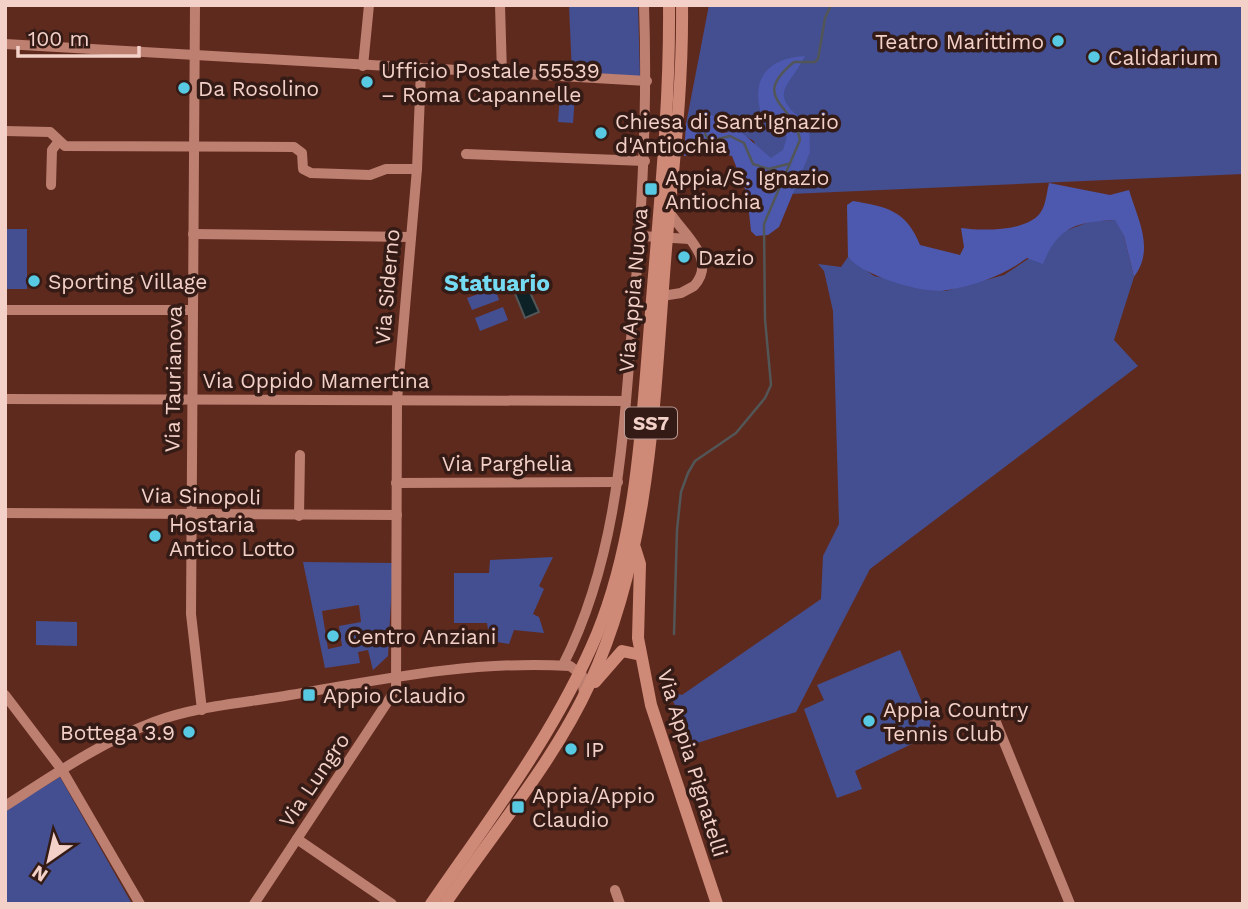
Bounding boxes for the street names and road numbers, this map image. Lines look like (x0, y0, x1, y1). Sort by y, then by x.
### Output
street label: Via Appia Nuova (613, 207, 653, 373)
street label: Via Siderno (369, 228, 405, 346)
street label: Via Taurianova (159, 305, 187, 453)
street label: Via Oppido Mamertina (202, 368, 430, 393)
road number: SS7 (625, 408, 677, 438)
street label: Via Parghelia (442, 451, 572, 476)
street label: Via Sinopoli (141, 482, 261, 510)
street label: Via Appia Pignatelli (653, 666, 733, 860)
street label: Via Lungro (273, 728, 355, 832)

